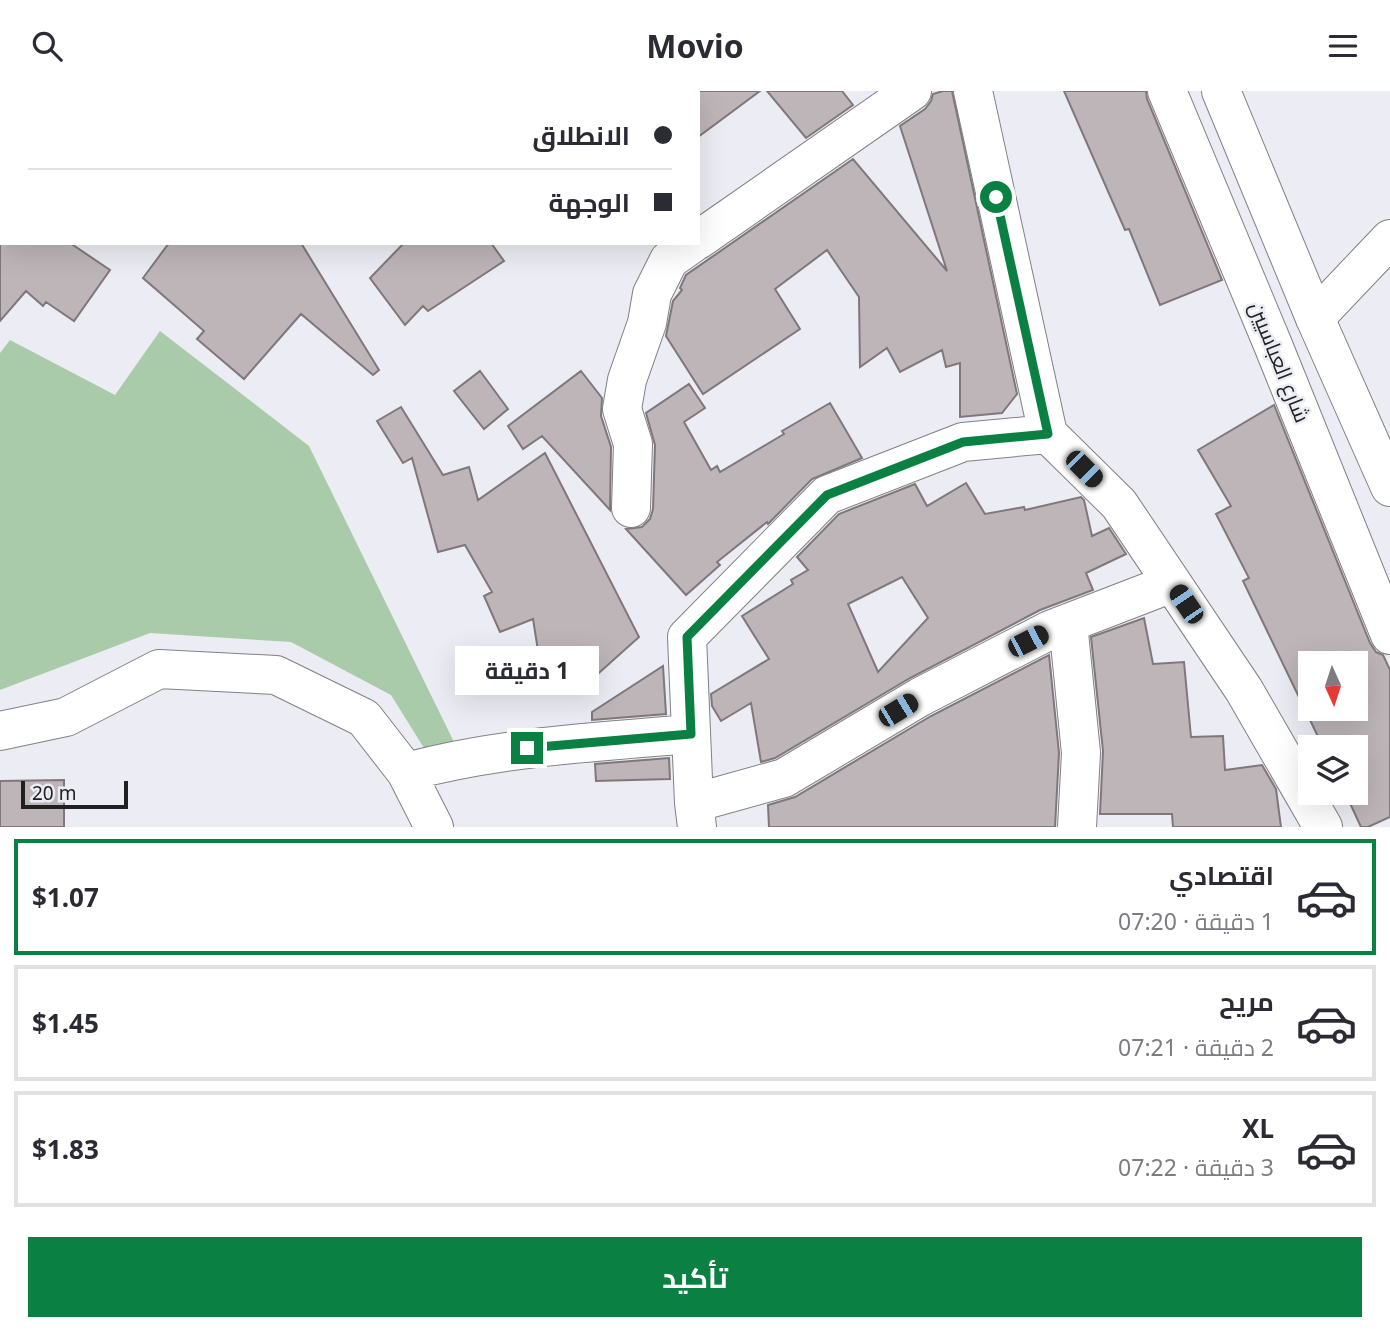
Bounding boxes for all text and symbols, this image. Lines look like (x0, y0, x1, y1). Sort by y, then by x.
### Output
text: Movio (646, 24, 744, 67)
icon: search (28, 27, 66, 65)
icon: menu (1324, 27, 1362, 65)
text: الانطلاق (532, 117, 630, 153)
route start (980, 181, 1012, 213)
text: الوجهة (549, 184, 630, 220)
street label: شارع العباسيين (1242, 298, 1317, 427)
car (1062, 447, 1107, 491)
car (1166, 581, 1207, 627)
car (1005, 622, 1052, 660)
callout: 1 دقيقة (455, 647, 599, 695)
north arrow (1298, 651, 1368, 721)
map controls (1298, 651, 1368, 805)
text: 1 دقيقة (485, 654, 569, 686)
car (875, 690, 922, 730)
route end (511, 732, 543, 764)
button: layers (1298, 735, 1368, 805)
scale bar (21, 778, 128, 810)
text: 20 m (32, 780, 76, 806)
text: اقتصادي (1169, 857, 1274, 893)
icon: car (1295, 866, 1358, 929)
text: $1.07 (32, 879, 99, 915)
text: 1 دقيقة · 07:20 (1118, 905, 1274, 937)
text: مريح (1219, 983, 1274, 1019)
icon: car (1295, 992, 1358, 1055)
text: $1.45 (32, 1005, 99, 1041)
text: 2 دقيقة · 07:21 (1118, 1031, 1274, 1063)
text: XL (1242, 1110, 1274, 1146)
icon: car (1295, 1118, 1358, 1181)
text: $1.83 (32, 1131, 99, 1167)
text: 3 دقيقة · 07:22 (1118, 1151, 1274, 1183)
button: تأكيد (28, 1237, 1362, 1317)

